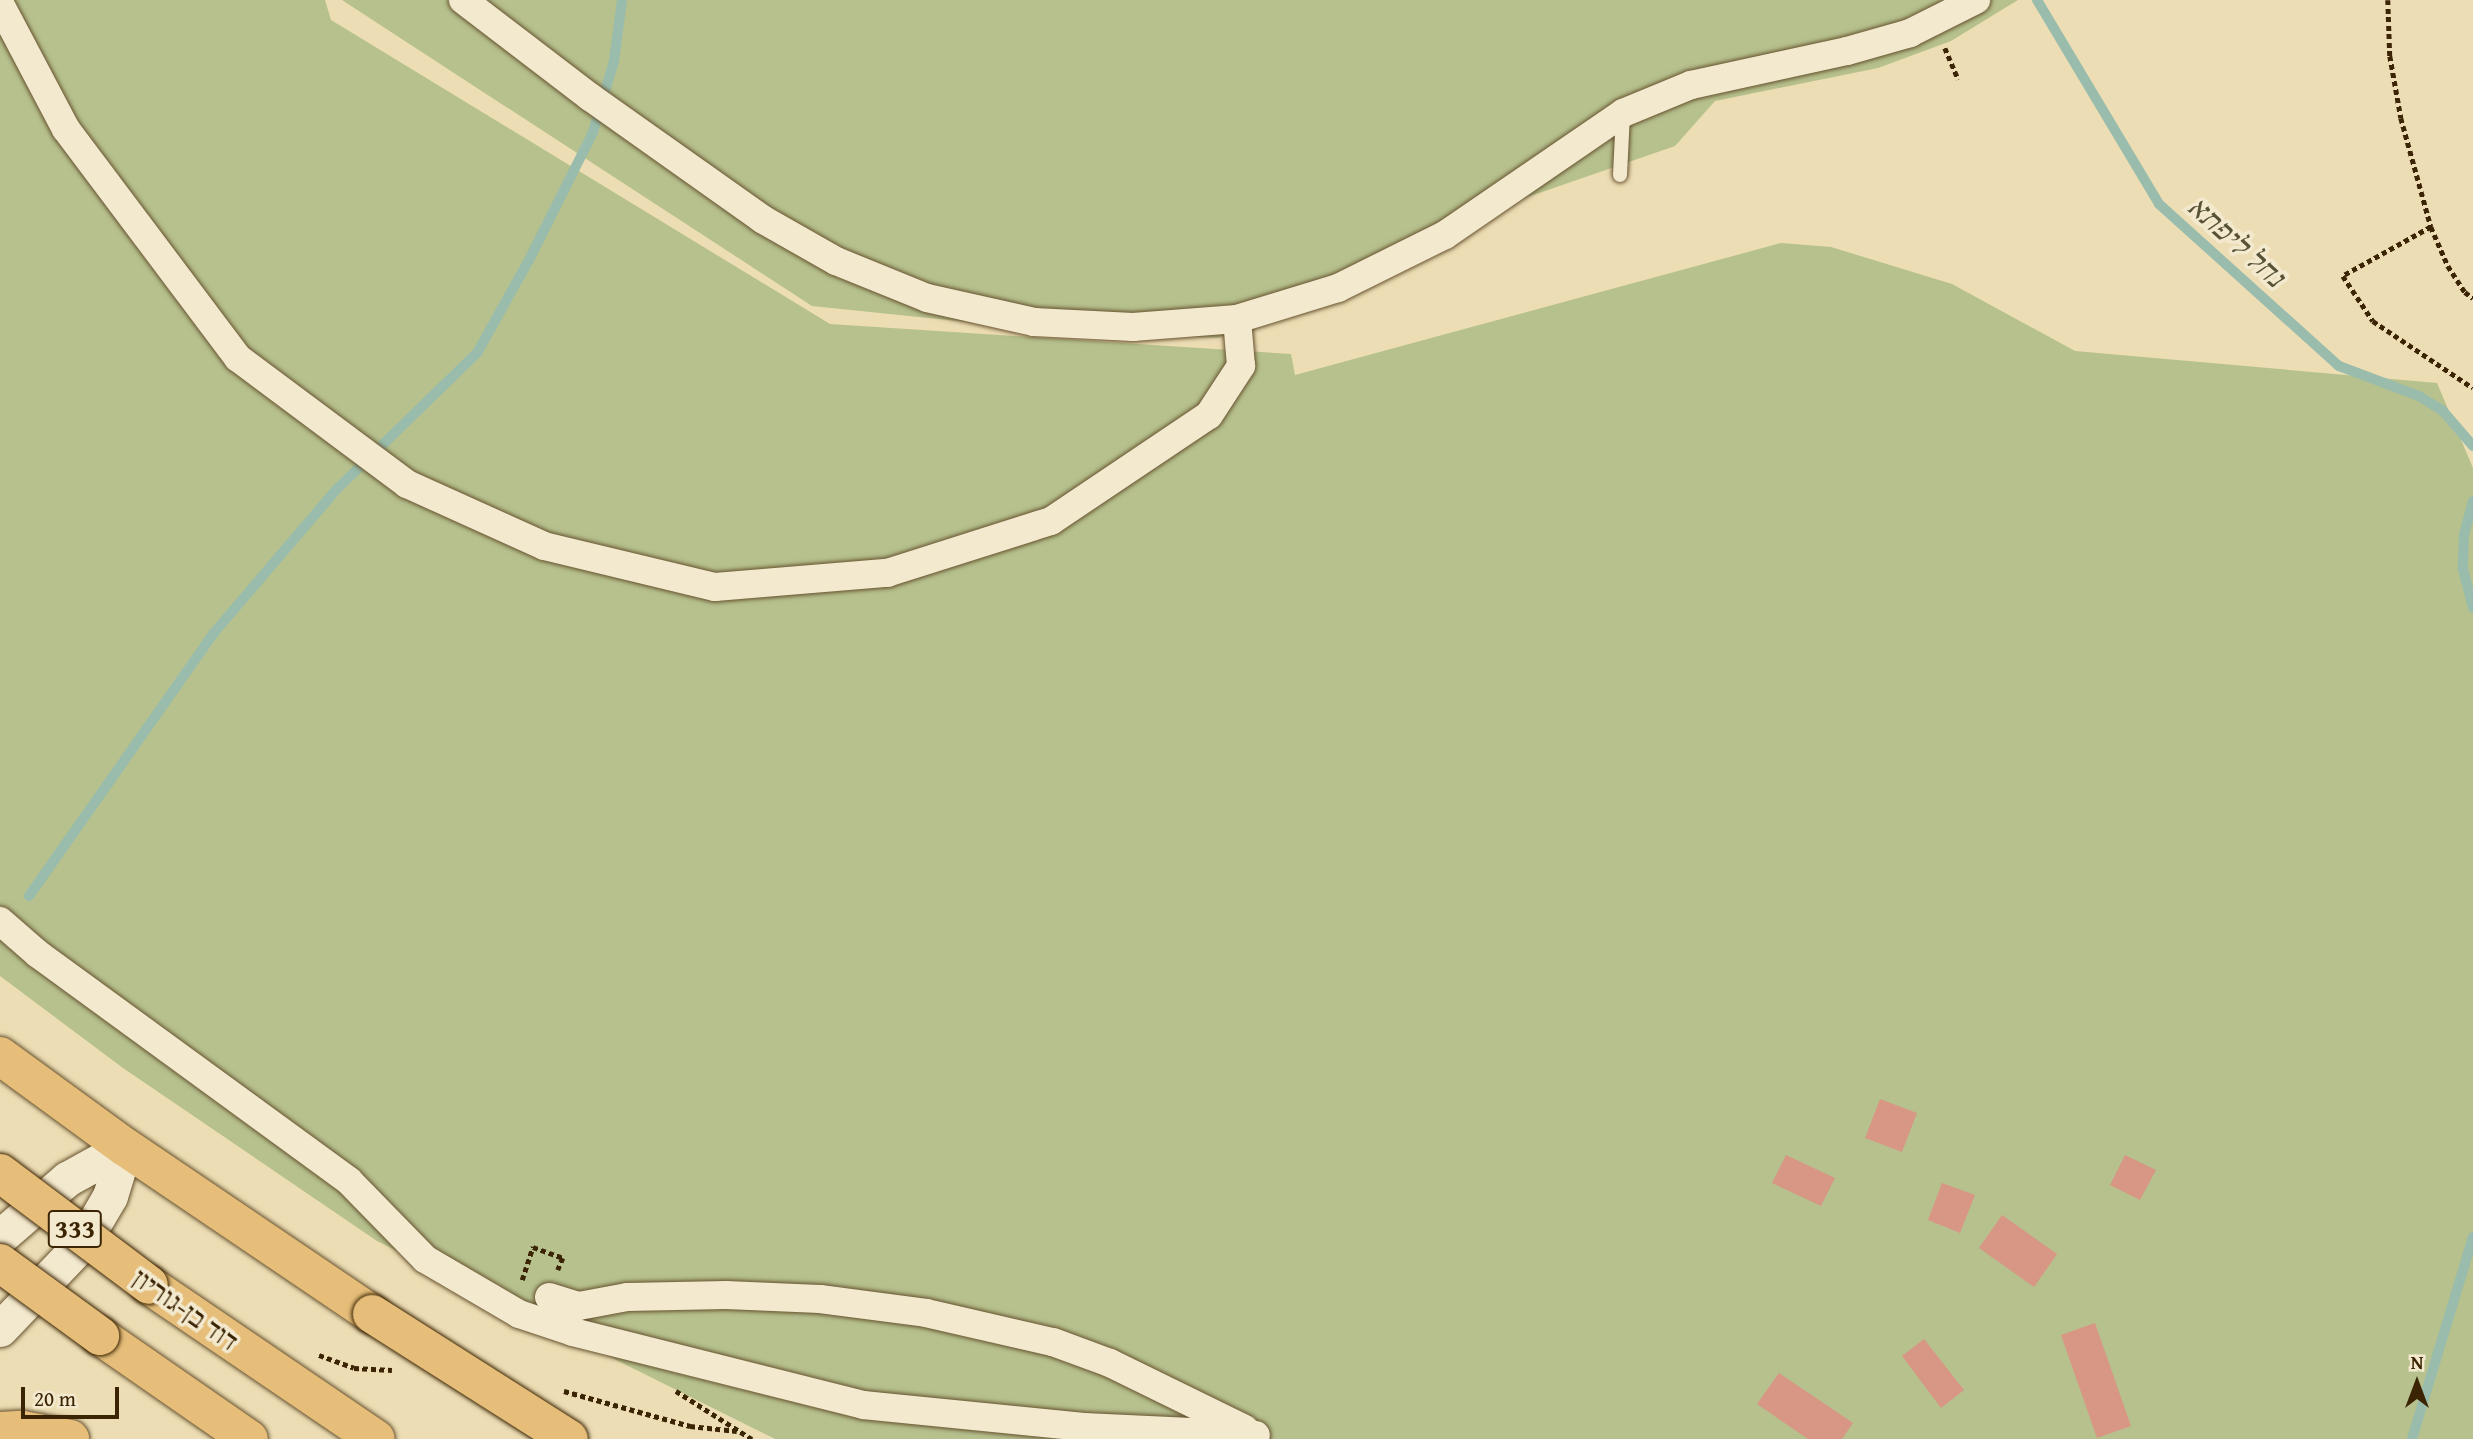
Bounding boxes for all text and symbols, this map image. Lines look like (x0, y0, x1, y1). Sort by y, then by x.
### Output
water label: נחל ליפתא (2181, 188, 2293, 294)
road number: 333 (47, 1206, 103, 1252)
street label: דוד בן-גוריון (127, 1261, 245, 1357)
north arrow (2382, 1348, 2452, 1418)
text: N (2411, 1348, 2423, 1376)
scale bar (24, 1372, 122, 1416)
text: 20 m (34, 1383, 76, 1414)

